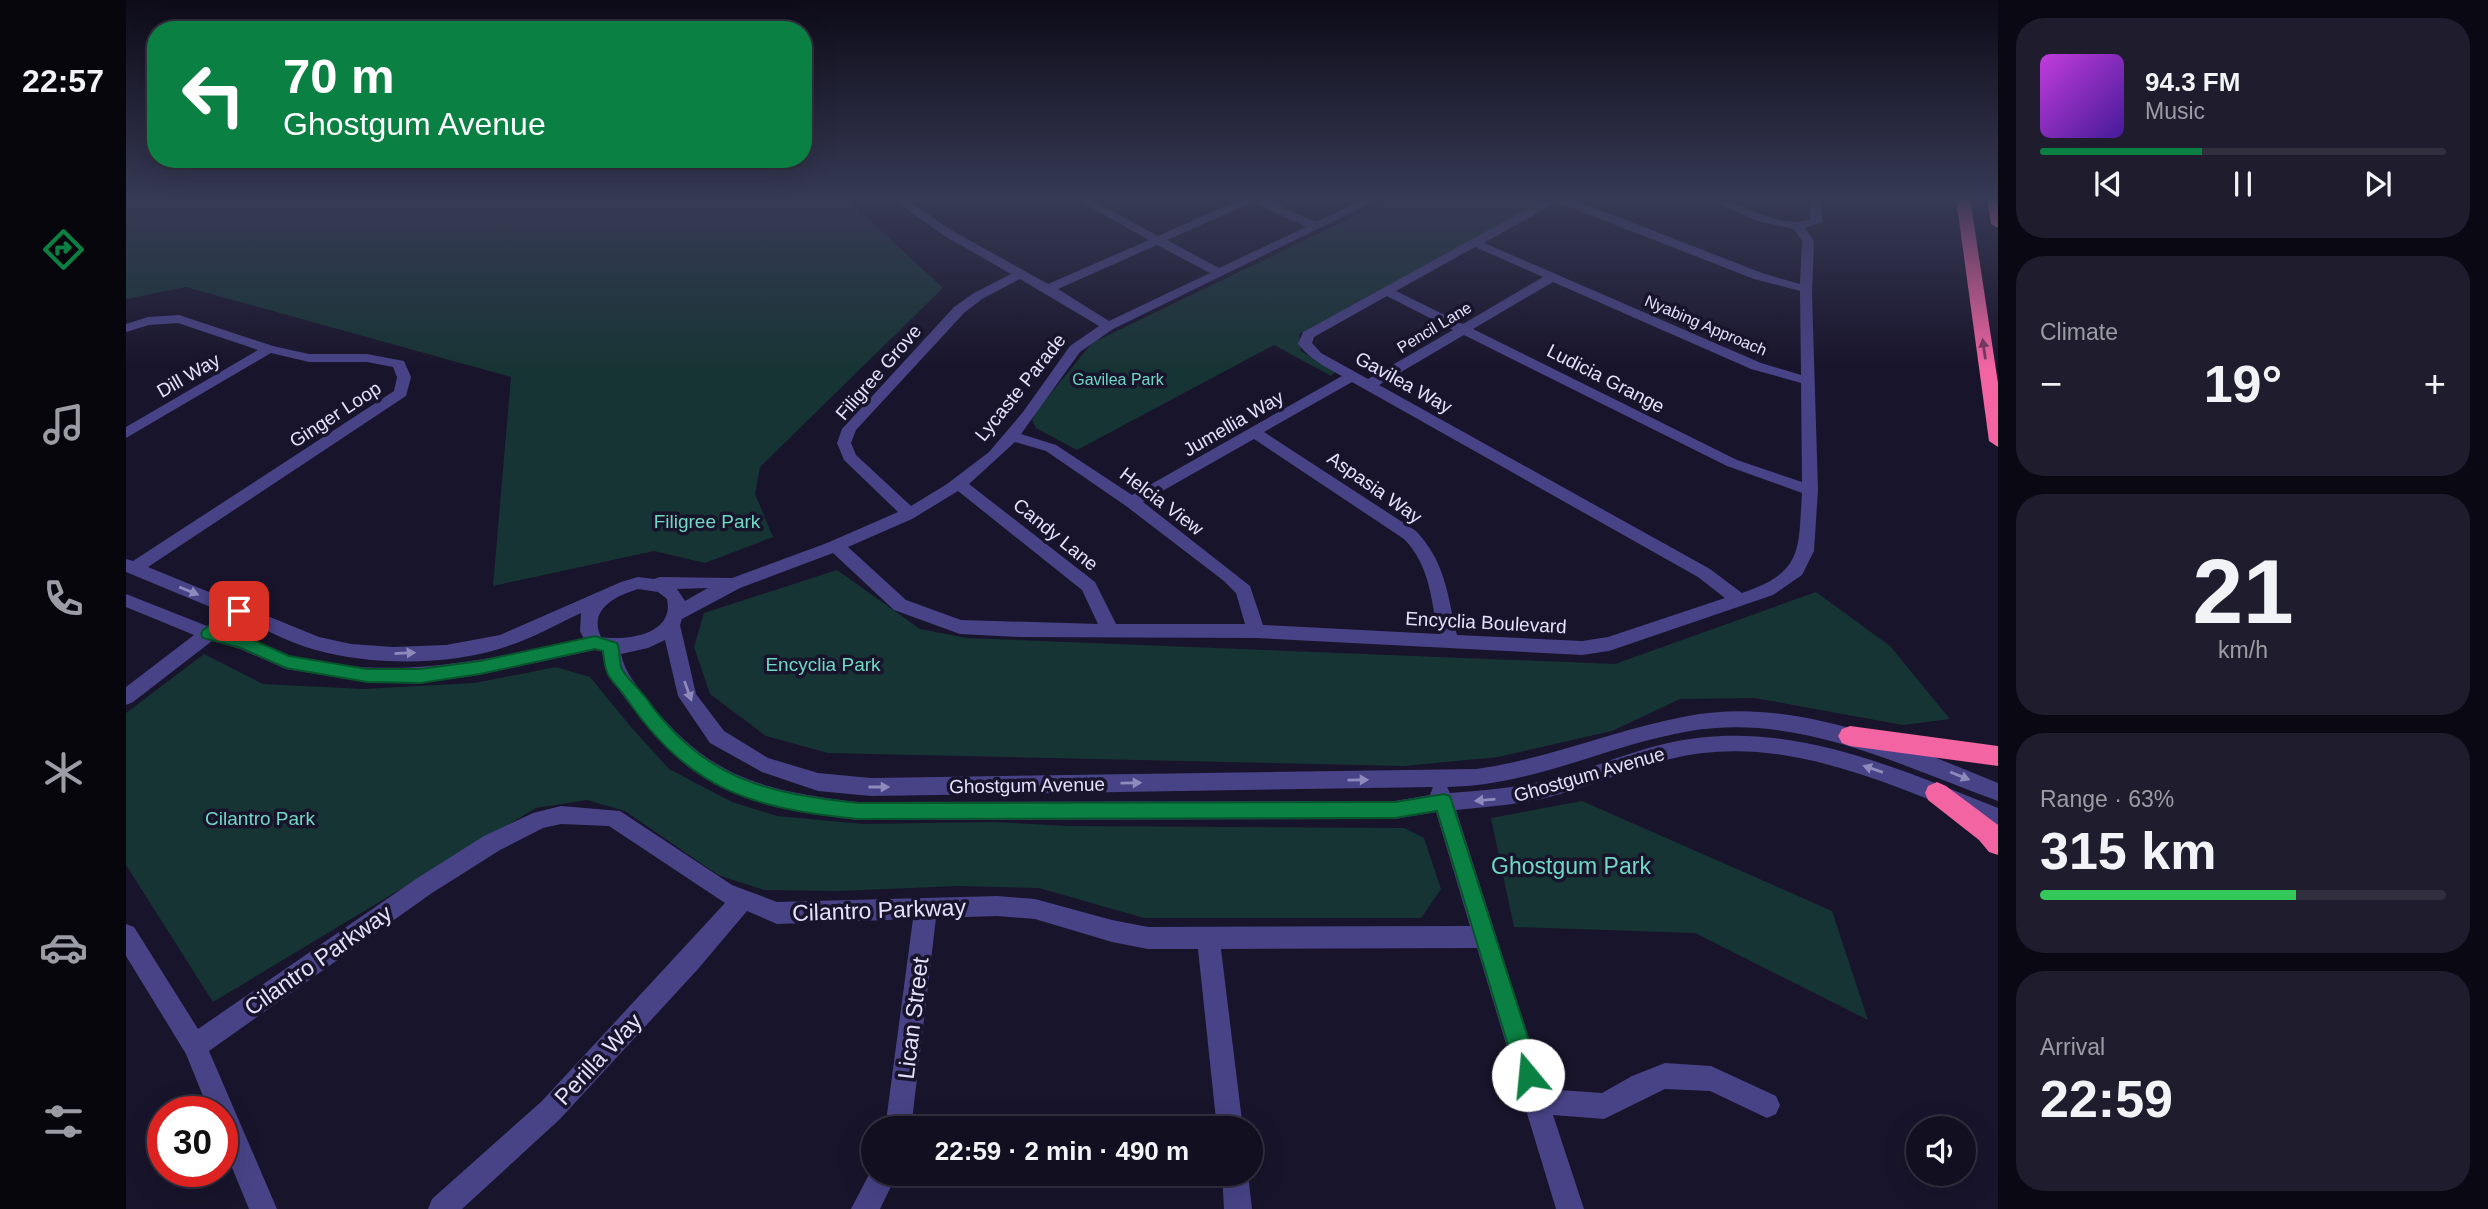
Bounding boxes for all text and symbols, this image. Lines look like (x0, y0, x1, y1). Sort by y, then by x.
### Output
icon: left (168, 49, 259, 140)
text: 70 m (283, 49, 395, 103)
text: 22:57 (22, 63, 104, 99)
text: 94.3 FM (2145, 67, 2240, 97)
text: Music (2145, 98, 2205, 124)
text: Ghostgum Avenue (283, 106, 546, 142)
icon: previous (2089, 165, 2127, 203)
icon: pause (2224, 165, 2262, 203)
icon: next (2359, 165, 2397, 203)
icon: directions (39, 225, 88, 274)
street label: Nyabing Approach (1642, 292, 1769, 359)
street label: Pencil Lane (1394, 299, 1475, 356)
text: Climate (2040, 319, 2118, 345)
street label: Filigree Grove (831, 320, 925, 424)
street label: Lycaste Parade (971, 330, 1070, 445)
one-way arrow (1978, 338, 1989, 360)
street label: Ludicia Grange (1544, 340, 1668, 417)
street label: Gavilea Way (1352, 347, 1456, 418)
street label: Dill Way (153, 349, 224, 402)
text: 19° (2204, 355, 2282, 413)
text: − (2040, 363, 2062, 405)
text: + (2424, 363, 2446, 405)
park label: Gavilea Park (1072, 371, 1165, 388)
street label: Ginger Loop (286, 377, 385, 452)
street label: Jumellia Way (1179, 386, 1288, 461)
icon: music (39, 400, 88, 449)
street label: Aspasia Way (1324, 447, 1426, 528)
street label: Helcia View (1116, 463, 1208, 540)
street label: Candy Lane (1009, 494, 1102, 575)
park label: Filigree Park (654, 511, 761, 532)
text: 21 (2192, 541, 2294, 642)
icon: phone (39, 574, 88, 623)
pin (209, 581, 269, 641)
one-way arrow (179, 586, 200, 597)
icon: arrive (220, 592, 258, 630)
street label: Encyclia Boulevard (1405, 608, 1567, 637)
text: km/h (2218, 637, 2268, 663)
one-way arrow (395, 648, 417, 659)
park label: Encyclia Park (765, 654, 881, 675)
one-way arrow (683, 681, 694, 702)
street label: Ghostgum Avenue (1511, 743, 1667, 806)
icon: climate (39, 748, 88, 797)
one-way arrow (1863, 763, 1884, 774)
one-way arrow (1950, 771, 1971, 782)
street label: Ghostgum Avenue (949, 774, 1105, 797)
one-way arrow (1348, 775, 1370, 786)
one-way arrow (1120, 778, 1142, 789)
one-way arrow (868, 781, 890, 792)
text: Range · 63% (2040, 786, 2174, 812)
one-way arrow (1474, 795, 1496, 806)
park label: Cilantro Park (205, 808, 315, 829)
text: 315 km (2040, 822, 2216, 880)
park label: Ghostgum Park (1491, 853, 1651, 879)
street label: Cilantro Parkway (792, 894, 967, 926)
street label: Cilantro Parkway (239, 899, 397, 1021)
icon: car (39, 923, 88, 972)
street label: Lican Street (893, 955, 933, 1081)
street label: Perilla Way (549, 1008, 647, 1110)
text: Arrival (2040, 1034, 2105, 1060)
position arrow (1491, 1038, 1565, 1112)
text: 22:59 (2040, 1070, 2173, 1128)
speed limit sign: 30 (147, 1096, 238, 1187)
icon: filters (39, 1097, 88, 1146)
map controls (1906, 1116, 1976, 1186)
button: sound (1906, 1116, 1976, 1186)
text: 22:59 · 2 min · 490 m (935, 1136, 1189, 1166)

